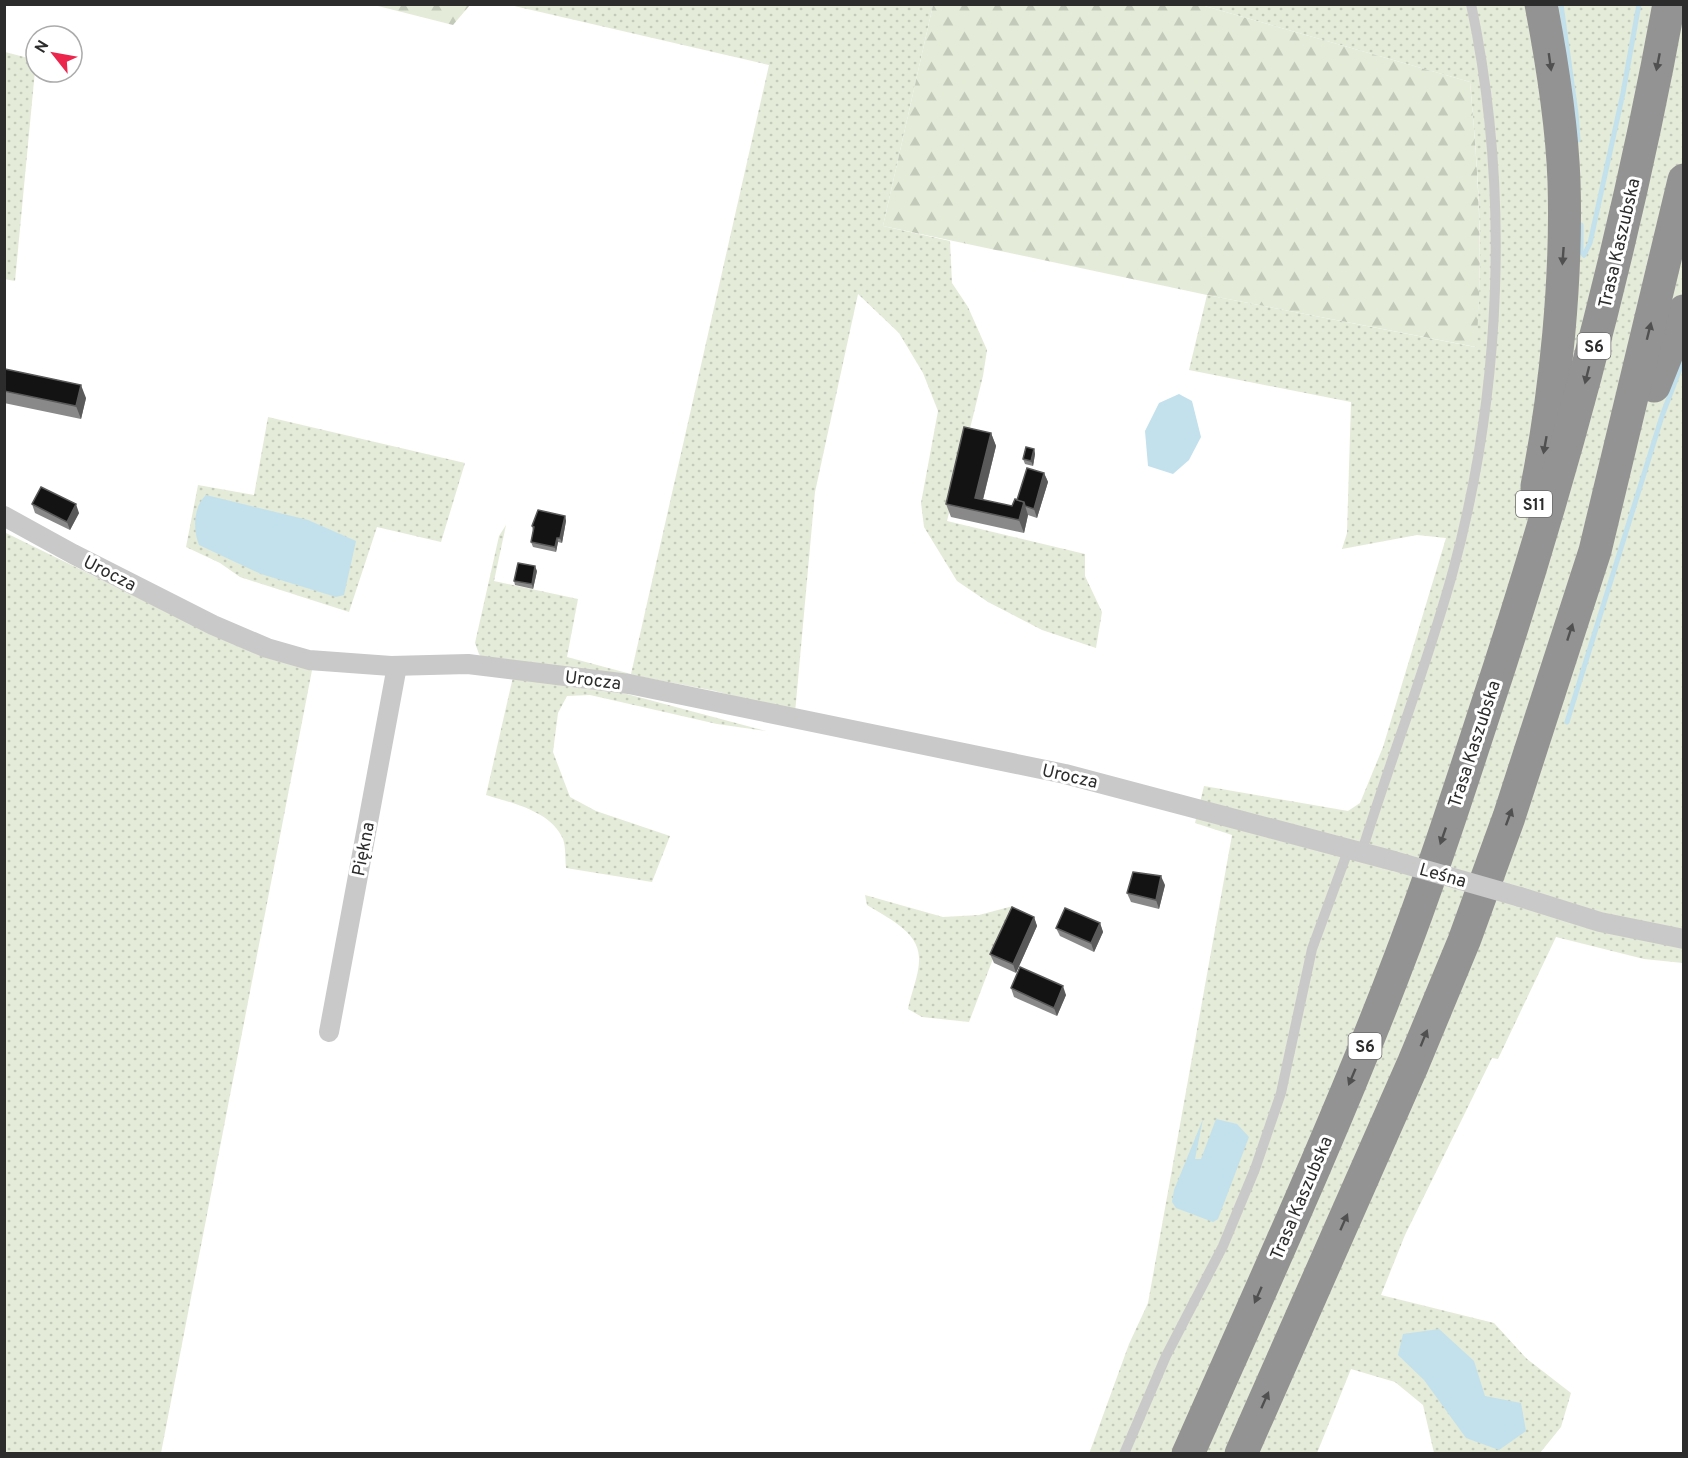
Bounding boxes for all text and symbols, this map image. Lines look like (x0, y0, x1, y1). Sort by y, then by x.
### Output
north arrow (24, 24, 84, 84)
text: N (31, 37, 54, 57)
one-way arrow (1546, 53, 1555, 72)
one-way arrow (1653, 53, 1662, 72)
street label: Trasa Kaszubska (1594, 176, 1647, 310)
one-way arrow (1558, 247, 1568, 266)
one-way arrow (1644, 322, 1654, 340)
road number: S6 (1578, 333, 1610, 359)
one-way arrow (1582, 366, 1592, 384)
one-way arrow (1540, 436, 1549, 455)
road number: S11 (1516, 491, 1552, 517)
street label: Urocza (79, 551, 140, 597)
one-way arrow (1566, 623, 1575, 641)
street label: Urocza (563, 667, 622, 696)
street label: Trasa Kaszubska (1444, 678, 1507, 811)
street label: Urocza (1039, 760, 1100, 795)
one-way arrow (1504, 808, 1514, 826)
street label: Piękna (348, 820, 381, 878)
one-way arrow (1438, 827, 1448, 845)
street label: Leśna (1416, 859, 1469, 894)
one-way arrow (1419, 1029, 1429, 1047)
road number: S6 (1348, 1033, 1382, 1059)
one-way arrow (1347, 1069, 1357, 1087)
street label: Trasa Kaszubska (1266, 1133, 1339, 1264)
one-way arrow (1339, 1212, 1349, 1230)
one-way arrow (1253, 1286, 1263, 1304)
one-way arrow (1261, 1392, 1270, 1409)

